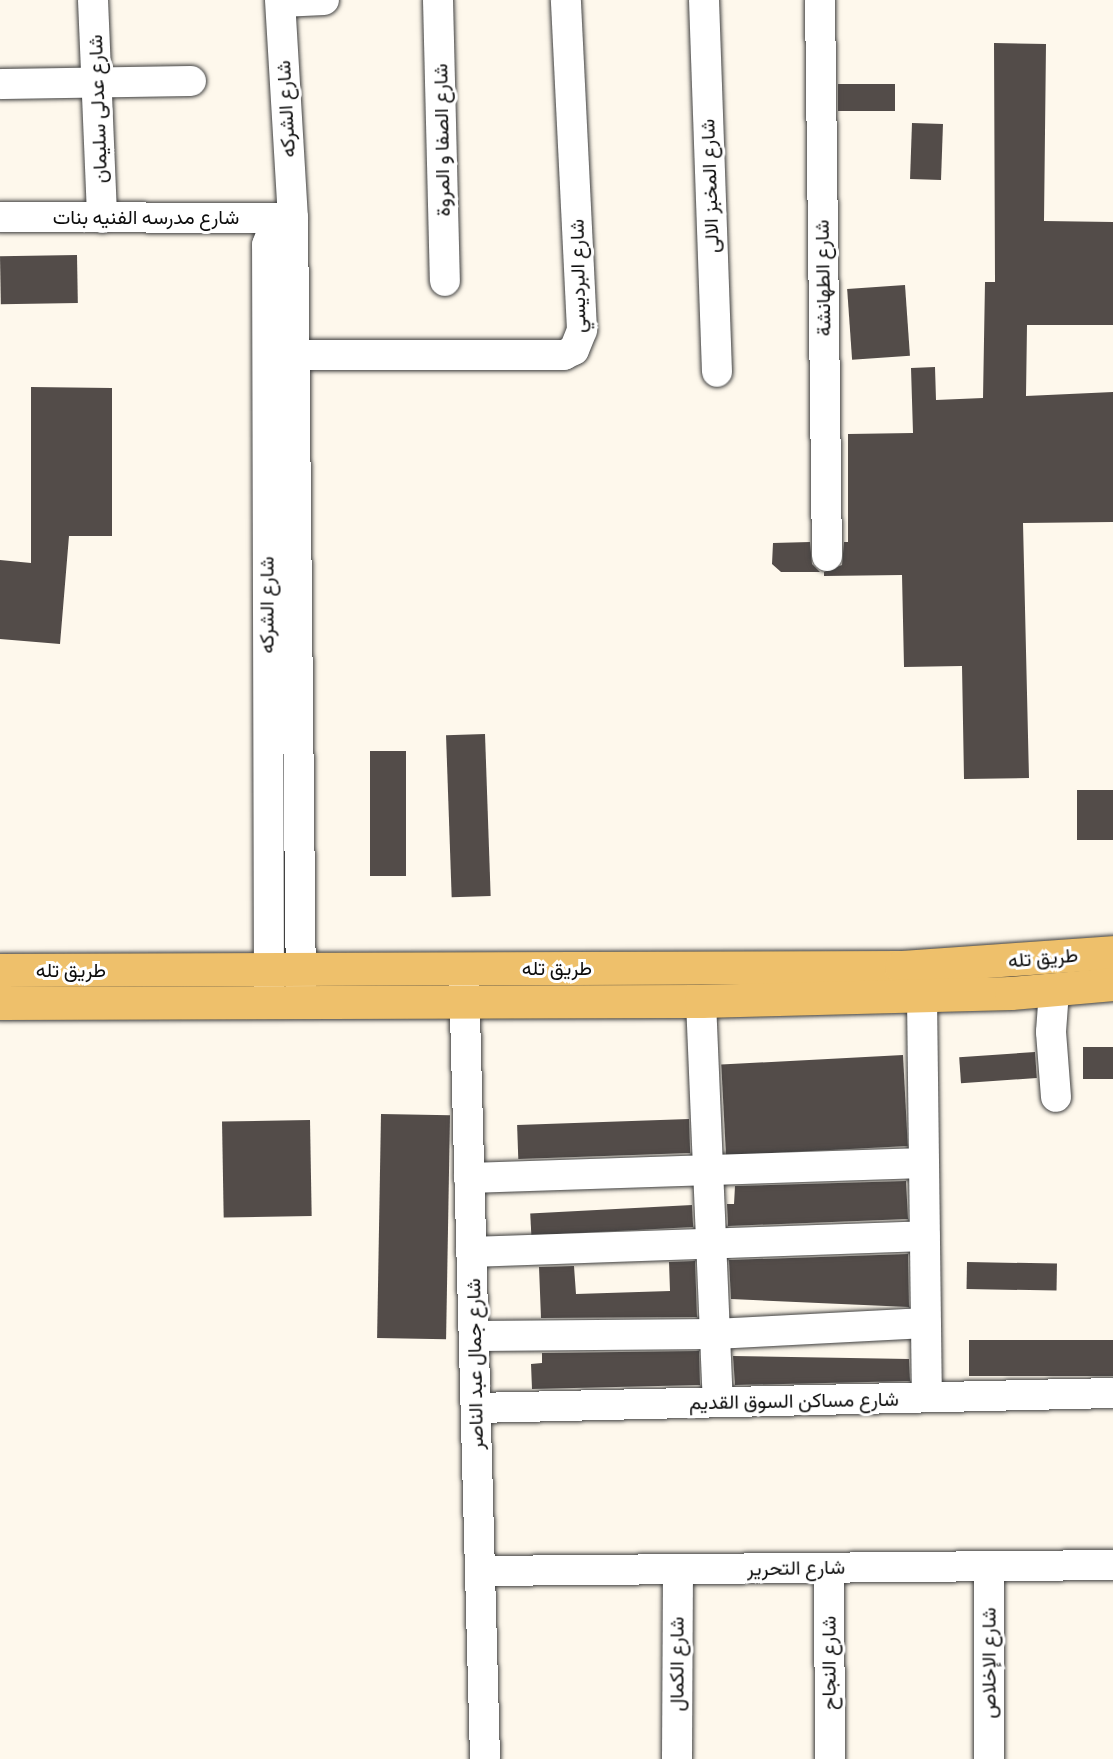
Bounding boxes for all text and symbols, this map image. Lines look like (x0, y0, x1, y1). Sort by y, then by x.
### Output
street label: شارع عدلى سليمان (83, 34, 113, 184)
street label: شارع الشركه (271, 60, 301, 158)
street label: شارع الصفا و المروة (429, 63, 455, 217)
street label: شارع المخبز الالى (696, 119, 724, 253)
street label: شارع مدرسه الفنيه بنات (53, 205, 239, 229)
street label: شارع البرديسي (565, 219, 591, 333)
street label: شارع الطهانشة (810, 219, 836, 337)
street label: شارع الشركه (255, 556, 279, 654)
street label: طريق تله (1007, 943, 1079, 973)
street label: طريق تله (522, 956, 592, 980)
street label: طريق تله (36, 958, 106, 982)
street label: شارع جمال عبد الناصر (462, 1278, 488, 1450)
street label: شارع مساكن السوق القديم (689, 1387, 899, 1415)
street label: شارع التحرير (747, 1555, 845, 1581)
street label: شارع الإخلاص (977, 1607, 1001, 1719)
street label: شارع النجاح (817, 1616, 841, 1710)
street label: شارع الكمال (665, 1617, 689, 1711)

